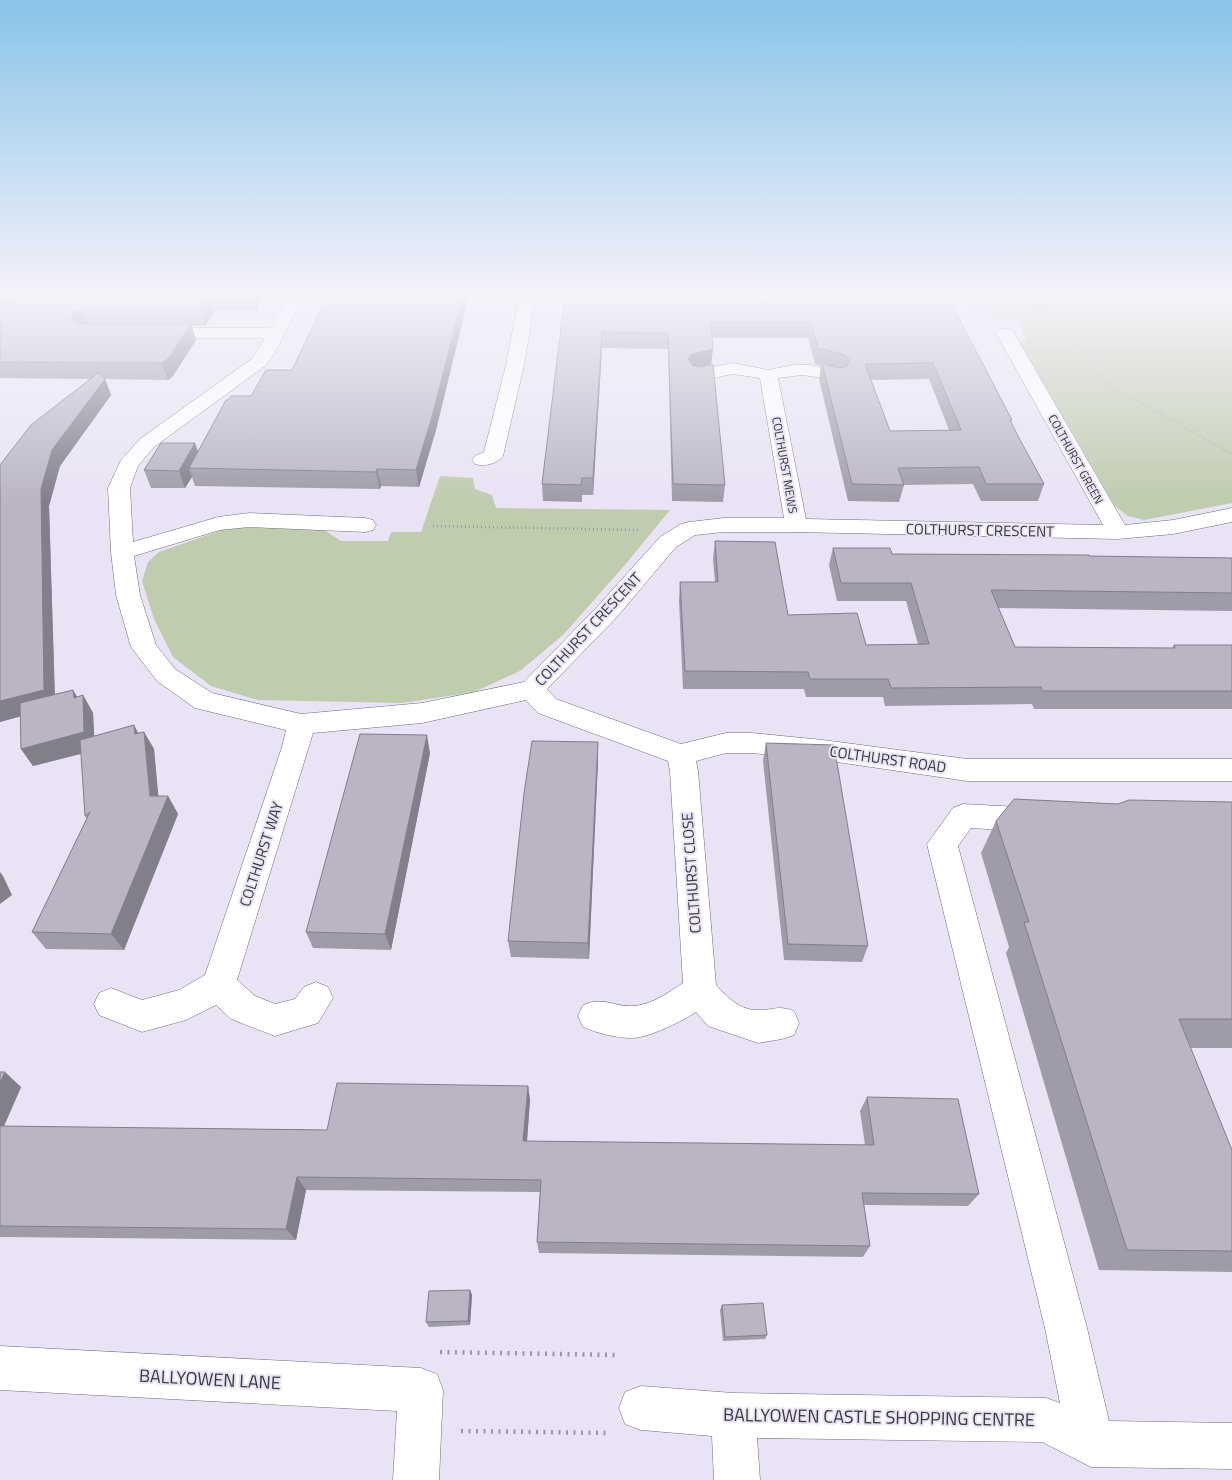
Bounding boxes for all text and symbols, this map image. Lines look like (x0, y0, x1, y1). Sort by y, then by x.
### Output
street label: COLTHURST GREEN (1043, 411, 1109, 507)
street label: COLTHURST MEWS (767, 415, 803, 515)
street label: COLTHURST CRESCENT (906, 517, 1054, 543)
street label: COLTHURST CRESCENT (529, 567, 647, 691)
street label: COLTHURST ROAD (828, 739, 948, 779)
street label: COLTHURST WAY (233, 799, 289, 909)
street label: COLTHURST CLOSE (675, 812, 707, 934)
street label: BALLYOWEN LANE (138, 1362, 282, 1396)
street label: BALLYOWEN CASTLE SHOPPING CENTRE (723, 1401, 1035, 1433)

